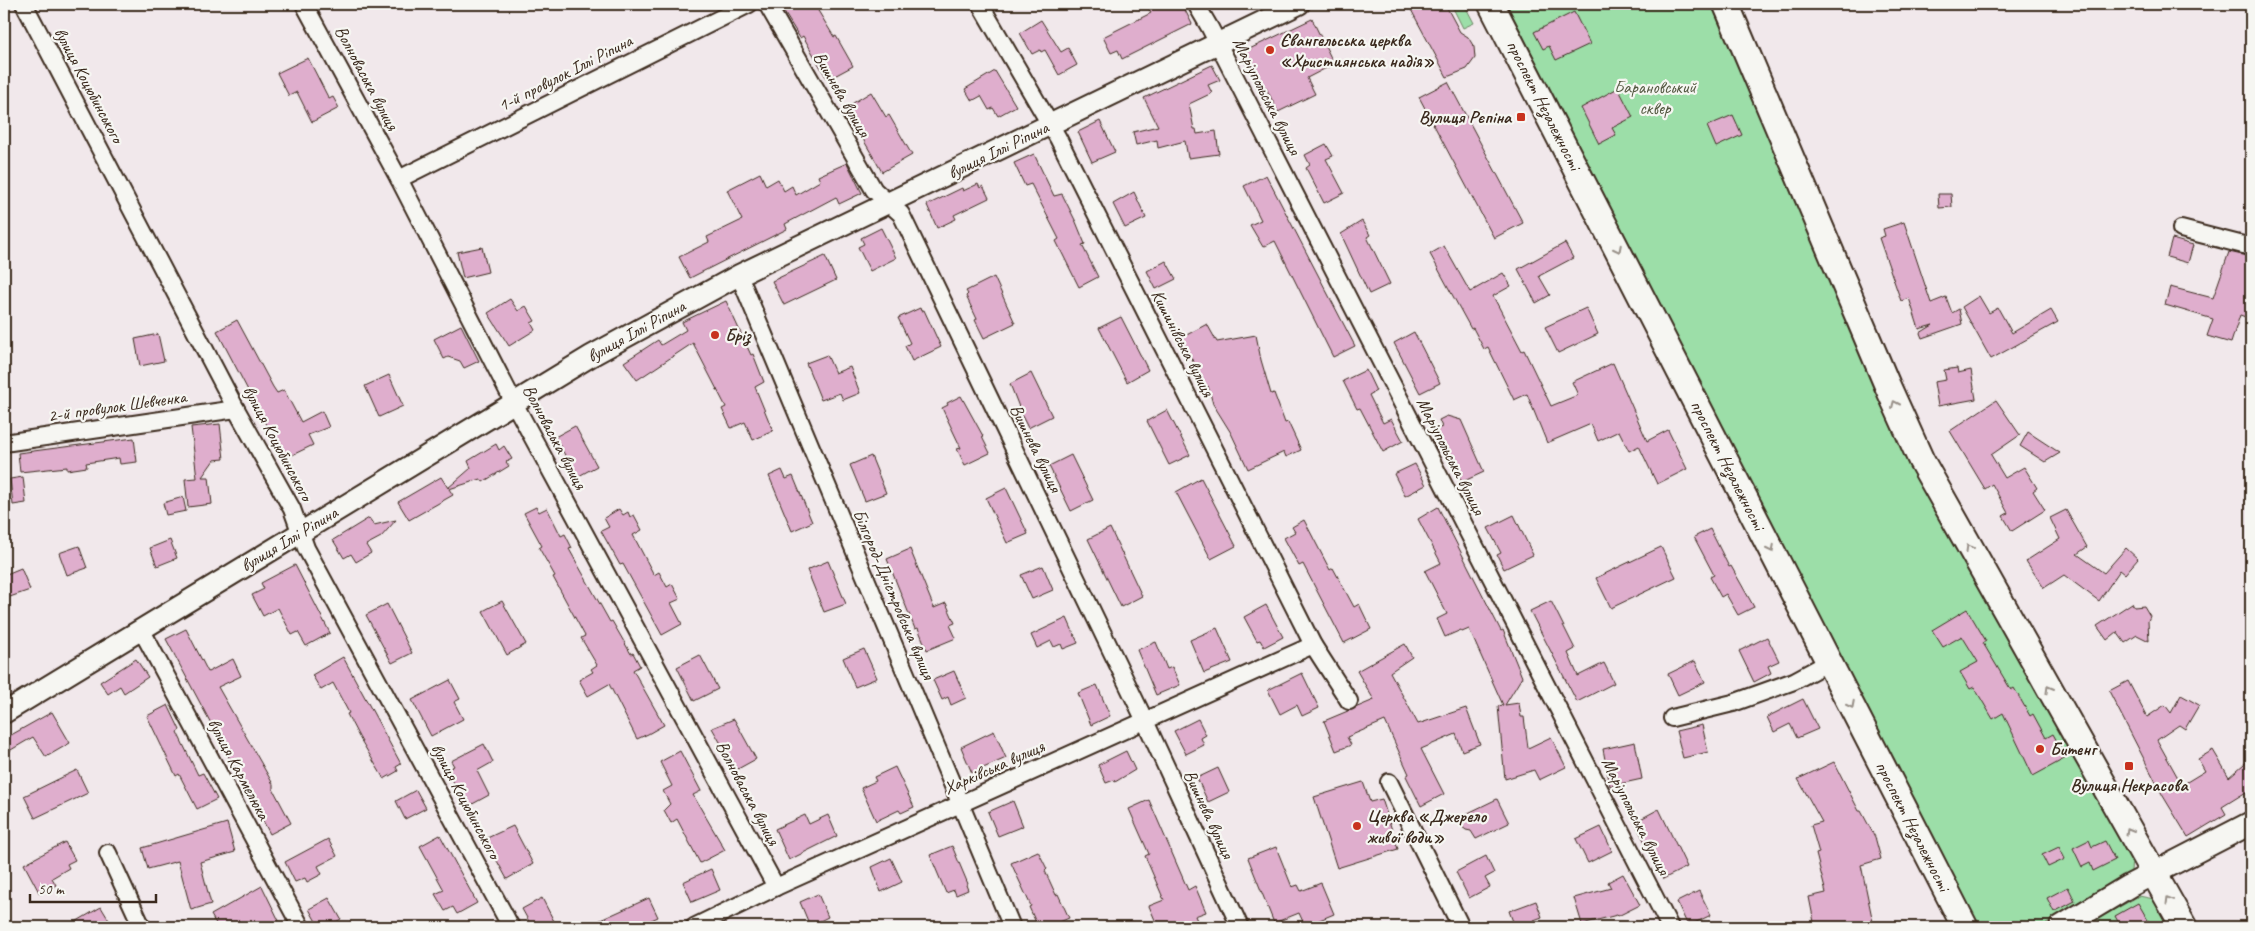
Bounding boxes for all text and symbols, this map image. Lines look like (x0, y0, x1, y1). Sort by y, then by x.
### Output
street label: Волноваська вулиця (330, 22, 405, 135)
street label: вулиця Коцюбинського (49, 23, 129, 148)
street label: 1-й провулок Іллі Ріпина (494, 29, 637, 116)
place label: Євангельська церква «Християнська надія» (1280, 29, 1435, 72)
street label: Маріупольська вулиця (1228, 34, 1307, 160)
street label: проспект Незалежності (1501, 36, 1587, 176)
marker: Євангельська церква «Християнська надія» (1264, 44, 1276, 56)
street label: Вишнева вулиця (809, 47, 876, 142)
park label: Барановський сквер (1614, 76, 1698, 119)
place label: Вулиця Рєпіна (1419, 106, 1513, 128)
marker: Вулиця Рєпіна (1515, 111, 1527, 123)
street label: вулиця Іллі Ріпина (944, 115, 1053, 184)
one-way arrow (1612, 244, 1622, 253)
street label: Кишинівська вулиця (1147, 286, 1220, 402)
street label: вулиця Іллі Ріпина (583, 294, 691, 367)
place label: Бріз (725, 324, 752, 347)
marker: Бріз (709, 329, 721, 341)
street label: вулиця Коцюбинського (238, 381, 318, 506)
street label: Волноваська вулиця (518, 381, 593, 494)
street label: 2-й провулок Шевченка (46, 385, 189, 427)
street label: Маріупольська вулиця (1412, 394, 1491, 520)
street label: проспект Незалежності (1685, 396, 1771, 536)
one-way arrow (1890, 400, 1901, 409)
street label: Вишнева вулиця (1005, 401, 1067, 497)
street label: вулиця Іллі Ріпина (237, 501, 343, 577)
street label: Білгород-Дністровська вулиця (848, 506, 940, 684)
one-way arrow (1765, 544, 1775, 553)
one-way arrow (1965, 544, 1975, 553)
one-way arrow (2045, 686, 2055, 695)
one-way arrow (1845, 700, 1855, 709)
street label: вулиця Кармелюка (203, 714, 276, 825)
street label: Харківська вулиця (940, 734, 1049, 799)
street label: Волноваська вулиця (711, 737, 786, 850)
place label: Битенг (2050, 738, 2098, 760)
street label: вулиця Коцюбинського (426, 739, 506, 864)
marker: Битенг (2034, 743, 2046, 755)
street label: Маріупольська вулиця (1597, 754, 1676, 880)
street label: проспект Незалежності (1870, 757, 1956, 897)
marker: Вулиця Некрасова (2123, 760, 2135, 772)
street label: Вишнева вулиця (1179, 766, 1240, 863)
place label: Вулиця Некрасова (2071, 774, 2189, 796)
place label: Церква «Джерело живої води» (1367, 805, 1487, 848)
marker: Церква «Джерело живої води» (1351, 820, 1363, 832)
one-way arrow (2126, 827, 2136, 836)
scale bar (30, 871, 156, 903)
text: 50 m (38, 880, 65, 899)
one-way arrow (2166, 896, 2176, 905)

